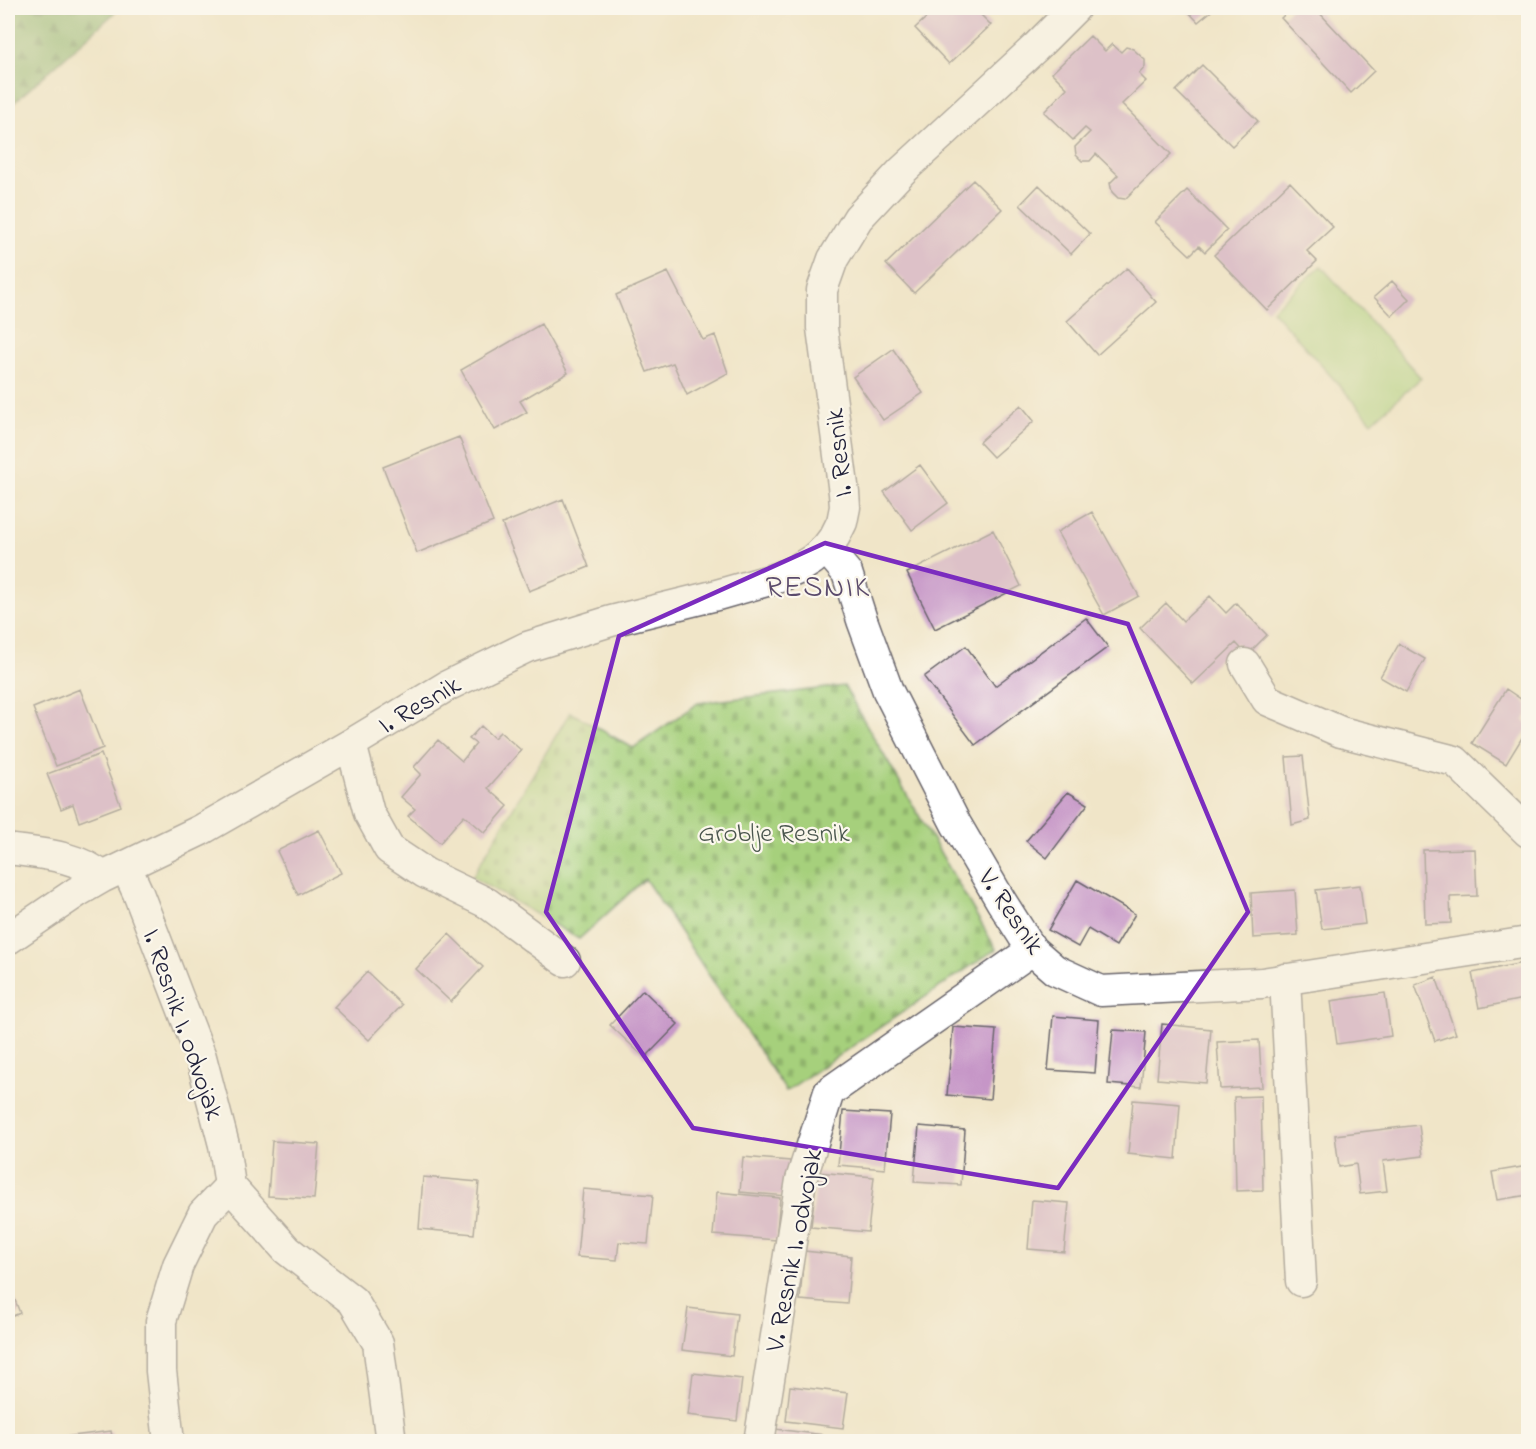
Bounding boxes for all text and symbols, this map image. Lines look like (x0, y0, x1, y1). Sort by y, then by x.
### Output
street label: I. Resnik (816, 406, 865, 499)
district label: RESNIK (766, 567, 870, 611)
street label: I. Resnik (372, 667, 469, 745)
park label: Groblje Resnik (698, 815, 850, 854)
street label: V. Resnik (966, 861, 1053, 963)
street label: I. Resnik I. odvojak (131, 924, 233, 1126)
street label: V. Resnik I. odvojak (756, 1145, 834, 1356)

